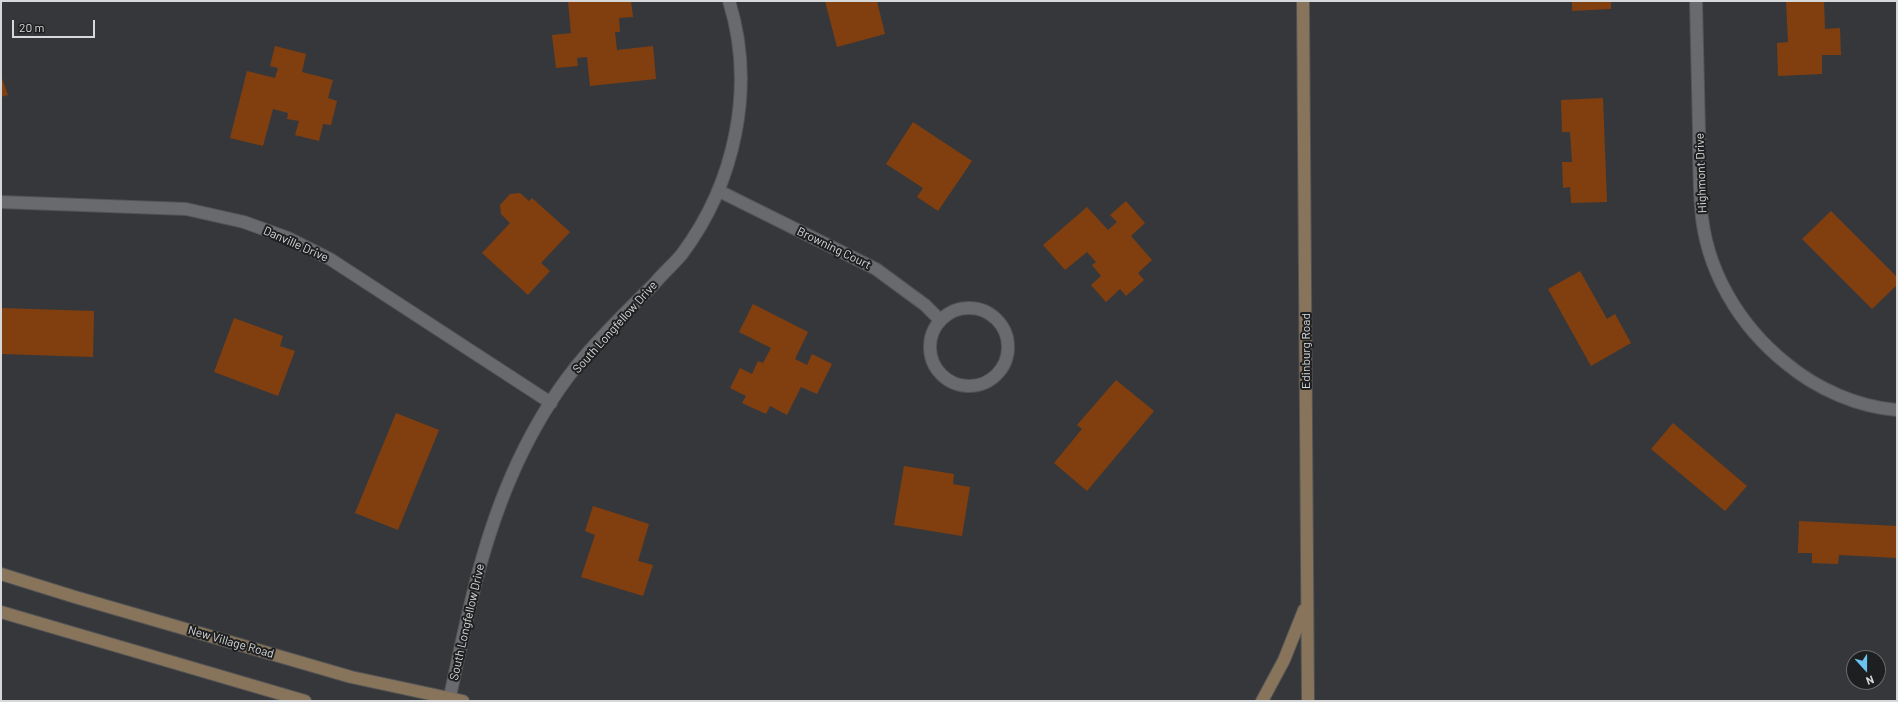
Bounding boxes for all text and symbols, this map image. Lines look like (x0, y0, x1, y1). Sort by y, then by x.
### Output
scale bar (14, 12, 97, 38)
text: 20 m (19, 20, 45, 34)
street label: Highmont Drive (1692, 133, 1710, 213)
street label: Danville Drive (261, 223, 331, 265)
street label: Browning Court (795, 224, 873, 272)
street label: South Longfellow Drive (570, 278, 660, 376)
street label: Edinburg Road (1299, 313, 1313, 389)
street label: South Longfellow Drive (447, 562, 487, 682)
street label: New Village Road (186, 623, 276, 661)
north arrow (1846, 650, 1886, 690)
text: N (1864, 673, 1876, 688)

